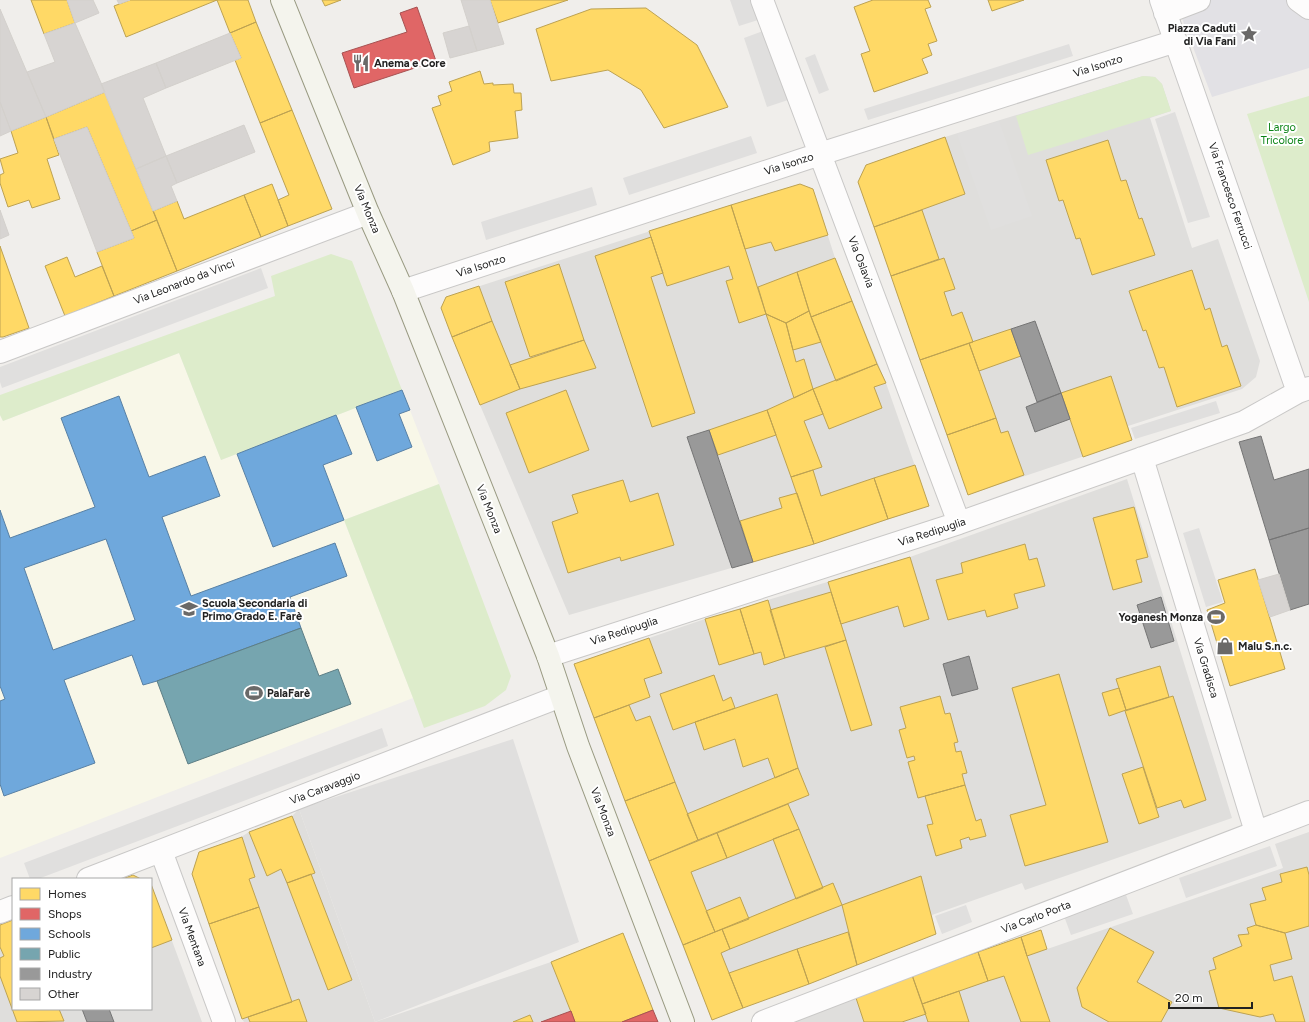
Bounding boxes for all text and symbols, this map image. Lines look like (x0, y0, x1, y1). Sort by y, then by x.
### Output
place label: Piazza Caduti di Via Fani (1168, 22, 1236, 48)
place icon: Piazza Caduti di Via Fani (1239, 24, 1259, 44)
street label: Via Isonzo (1072, 52, 1124, 80)
restaurant icon: Anema e Core (351, 53, 371, 73)
place label: Anema e Core (374, 57, 446, 70)
park label: Largo Tricolore (1261, 121, 1303, 147)
street label: Via Francesco Ferrucci (1206, 141, 1254, 251)
street label: Via Isonzo (763, 150, 815, 178)
street label: Via Monza (351, 183, 383, 235)
street label: Via Oslavia (845, 234, 877, 290)
street label: Via Isonzo (455, 252, 507, 280)
street label: Via Leonardo da Vinci (132, 257, 236, 307)
street label: Via Monza (473, 483, 505, 535)
street label: Via Redipuglia (897, 515, 967, 549)
place label: Scuola Secondaria di Primo Grado E. Farè (202, 597, 307, 623)
school or university icon: Scuola Secondaria di Primo Grado E. Farè (179, 599, 199, 619)
sports icon: Yoganesh Monza (1206, 607, 1226, 627)
place label: Yoganesh Monza (1118, 611, 1203, 624)
street label: Via Redipuglia (589, 614, 659, 648)
shop icon: Malu S.n.c. (1215, 636, 1235, 656)
street label: Via Gradisca (1191, 637, 1221, 699)
place label: Malu S.n.c. (1238, 640, 1292, 653)
sports icon: PalaFarè (244, 683, 264, 703)
place label: PalaFarè (267, 687, 310, 700)
street label: Via Caravaggio (288, 769, 362, 807)
street label: Via Monza (588, 786, 618, 838)
legend (12, 878, 152, 1010)
text: Homes (48, 887, 87, 901)
street label: Via Carlo Porta (999, 898, 1073, 936)
street label: Via Mentana (175, 906, 209, 968)
text: Shops (48, 907, 82, 921)
text: Schools (48, 927, 91, 941)
text: Public (48, 947, 81, 961)
text: Industry (48, 967, 93, 981)
scale bar (1169, 984, 1252, 1010)
text: Other (48, 987, 79, 1001)
text: 20 m (1175, 991, 1203, 1005)

